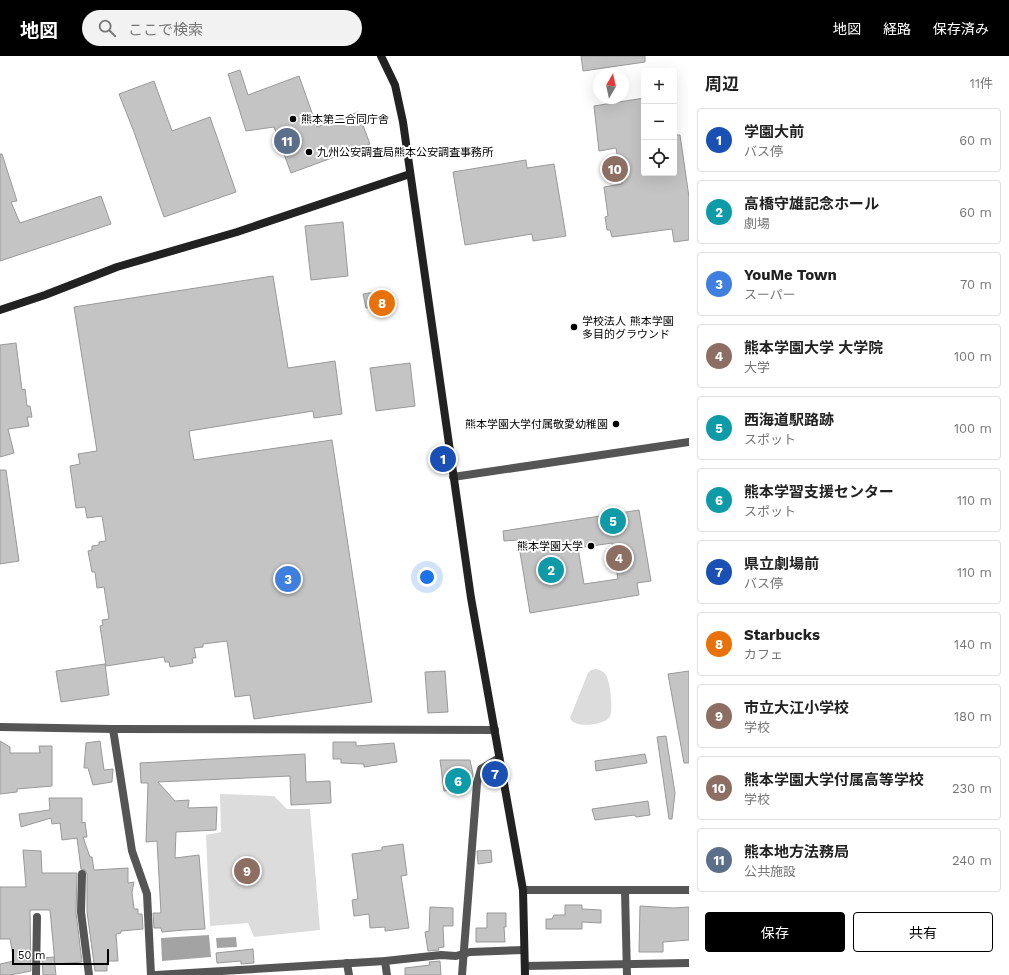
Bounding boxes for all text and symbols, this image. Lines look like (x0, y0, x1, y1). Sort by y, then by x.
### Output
search box (82, 10, 362, 46)
icon: search (96, 17, 118, 39)
text: 地図 (20, 19, 58, 42)
text: ここで検索 (128, 21, 203, 39)
text: 地図 (833, 21, 861, 37)
text: 経路 (883, 21, 911, 37)
text: 保存済み (933, 21, 989, 37)
north arrow (593, 68, 629, 104)
map controls (641, 68, 677, 176)
button: + (641, 68, 677, 104)
text: 周辺 (705, 74, 739, 94)
text: 11件 (970, 76, 993, 91)
button: − (641, 104, 677, 140)
place label: 熊本第二合同庁舎 (301, 113, 389, 126)
marker: 熊本第二合同庁舎 (288, 114, 298, 124)
text: 学園大前 (744, 123, 804, 141)
pin: 11 (274, 126, 300, 156)
text: 1 (716, 133, 722, 148)
text: 60 m (959, 133, 992, 148)
button: locate (641, 140, 677, 176)
text: バス停 (744, 144, 783, 159)
place label: 九州公安調査局熊本公安調査事務所 (317, 146, 494, 159)
marker: 九州公安調査局熊本公安調査事務所 (304, 147, 314, 157)
pin: 10 (602, 154, 628, 184)
text: 高橋守雄記念ホール (744, 195, 879, 213)
text: 2 (715, 205, 723, 220)
text: 60 m (959, 205, 992, 220)
text: 劇場 (744, 216, 770, 231)
text: YouMe Town (744, 266, 837, 284)
text: 3 (715, 277, 723, 292)
text: 70 m (960, 277, 992, 292)
text: スーパー (744, 287, 796, 302)
pin: 8 (369, 288, 395, 318)
place label: 学校法人 熊本学園 多目的グラウンド (582, 315, 674, 341)
marker: 学校法人 熊本学園 多目的グラウンド (569, 322, 579, 332)
text: 熊本学園大学 大学院 (744, 339, 883, 357)
text: 4 (715, 349, 723, 364)
text: 100 m (954, 349, 992, 364)
text: 大学 (744, 360, 770, 375)
text: 西海道駅路跡 (744, 411, 834, 429)
place label: 熊本学園大学付属敬愛幼稚園 (465, 418, 608, 431)
marker: 熊本学園大学付属敬愛幼稚園 (611, 419, 621, 429)
text: 5 (715, 421, 723, 436)
text: 100 m (954, 421, 992, 436)
text: スポット (744, 432, 796, 447)
pin: 1 (430, 444, 456, 474)
text: 熊本学習支援センター (744, 483, 894, 501)
text: 6 (715, 493, 723, 508)
text: 110 m (957, 493, 992, 508)
text: スポット (744, 504, 796, 519)
pin: 5 (600, 506, 626, 536)
place label: 熊本学園大学 (517, 540, 583, 553)
marker: 熊本学園大学 (586, 541, 596, 551)
pin: 4 (606, 543, 632, 573)
pin: 2 (538, 555, 564, 585)
text: 県立劇場前 (744, 555, 819, 573)
pin: 3 (275, 564, 301, 594)
text: 7 (715, 565, 723, 580)
text: 110 m (957, 565, 992, 580)
your location (417, 567, 437, 587)
text: バス停 (744, 576, 783, 591)
text: Starbucks (744, 626, 820, 644)
text: 8 (715, 637, 723, 652)
text: 140 m (954, 637, 992, 652)
text: カフェ (744, 647, 783, 662)
text: 市立大江小学校 (744, 699, 849, 717)
text: 9 (715, 709, 723, 724)
text: 180 m (954, 709, 992, 724)
text: 学校 (744, 720, 770, 735)
pin: 7 (482, 759, 508, 789)
pin: 6 (445, 766, 471, 796)
text: 熊本学園大学付属高等学校 (744, 771, 924, 789)
text: 10 (712, 781, 726, 796)
text: 230 m (952, 781, 992, 796)
text: 学校 (744, 792, 770, 807)
text: 熊本地方法務局 (744, 843, 849, 861)
text: 11 (713, 853, 725, 868)
text: 240 m (952, 853, 992, 868)
pin: 9 (234, 856, 260, 886)
text: 公共施設 (744, 864, 796, 879)
button: 保存 (705, 912, 845, 952)
button: 共有 (853, 912, 993, 952)
scale bar (12, 947, 109, 966)
text: 50 m (18, 949, 45, 962)

